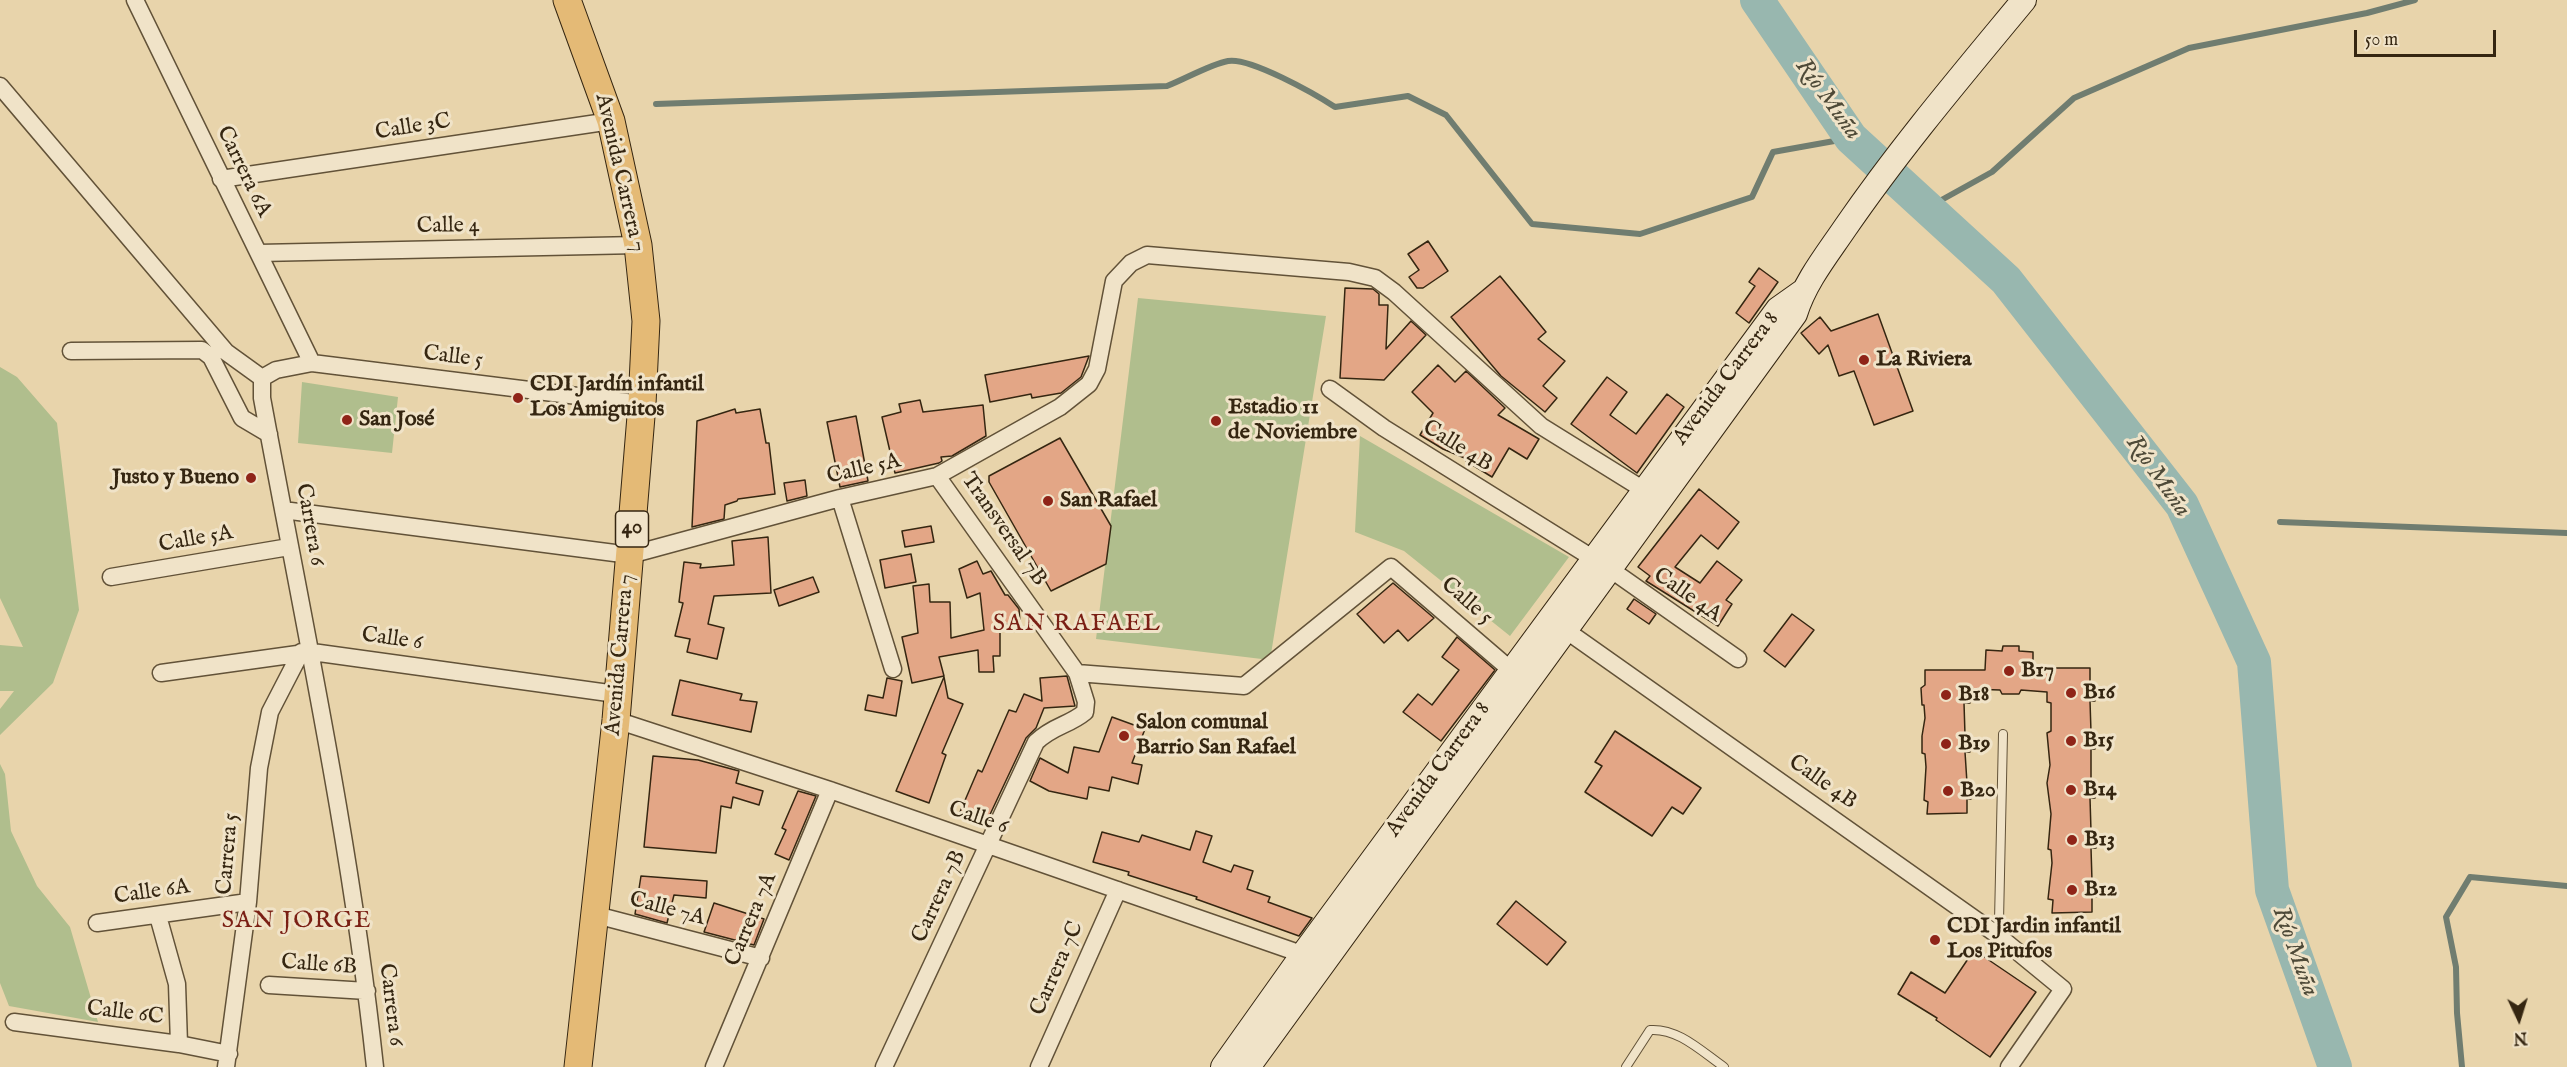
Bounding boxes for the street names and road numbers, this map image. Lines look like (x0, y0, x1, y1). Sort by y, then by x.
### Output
street label: Avenida Carrera 7 (588, 91, 650, 255)
street label: Calle 3C (373, 109, 453, 147)
street label: Carrera 6A (210, 122, 276, 222)
street label: Calle 4 (416, 213, 480, 241)
street label: Avenida Carrera 8 (1668, 307, 1786, 451)
street label: Calle 5 (422, 341, 484, 375)
street label: Calle 4B (1417, 415, 1497, 479)
street label: Calle 5A (825, 449, 903, 491)
street label: Transversal 7B (954, 468, 1052, 592)
street label: Carrera 6 (289, 482, 329, 568)
road number: 40 (616, 511, 648, 547)
street label: Calle 5A (157, 520, 235, 560)
street label: Calle 4A (1648, 563, 1726, 629)
street label: Calle 5 (1435, 572, 1497, 632)
street label: Avenida Carrera 7 (601, 573, 641, 737)
street label: Calle 6 (360, 623, 424, 657)
street label: Avenida Carrera 8 (1381, 697, 1497, 843)
street label: Calle 4B (1783, 750, 1861, 816)
street label: Calle 6 (945, 797, 1011, 841)
street label: Carrera 5 (212, 812, 246, 896)
street label: Carrera 7B (907, 847, 973, 947)
street label: Carrera 7A (721, 869, 783, 971)
street label: Calle 6A (112, 875, 192, 911)
street label: Calle 7A (626, 887, 708, 933)
street label: Carrera 7C (1026, 918, 1090, 1020)
street label: Calle 6B (280, 950, 358, 982)
street label: Carrera 6 (372, 962, 408, 1048)
street label: Calle 6C (85, 996, 165, 1032)

